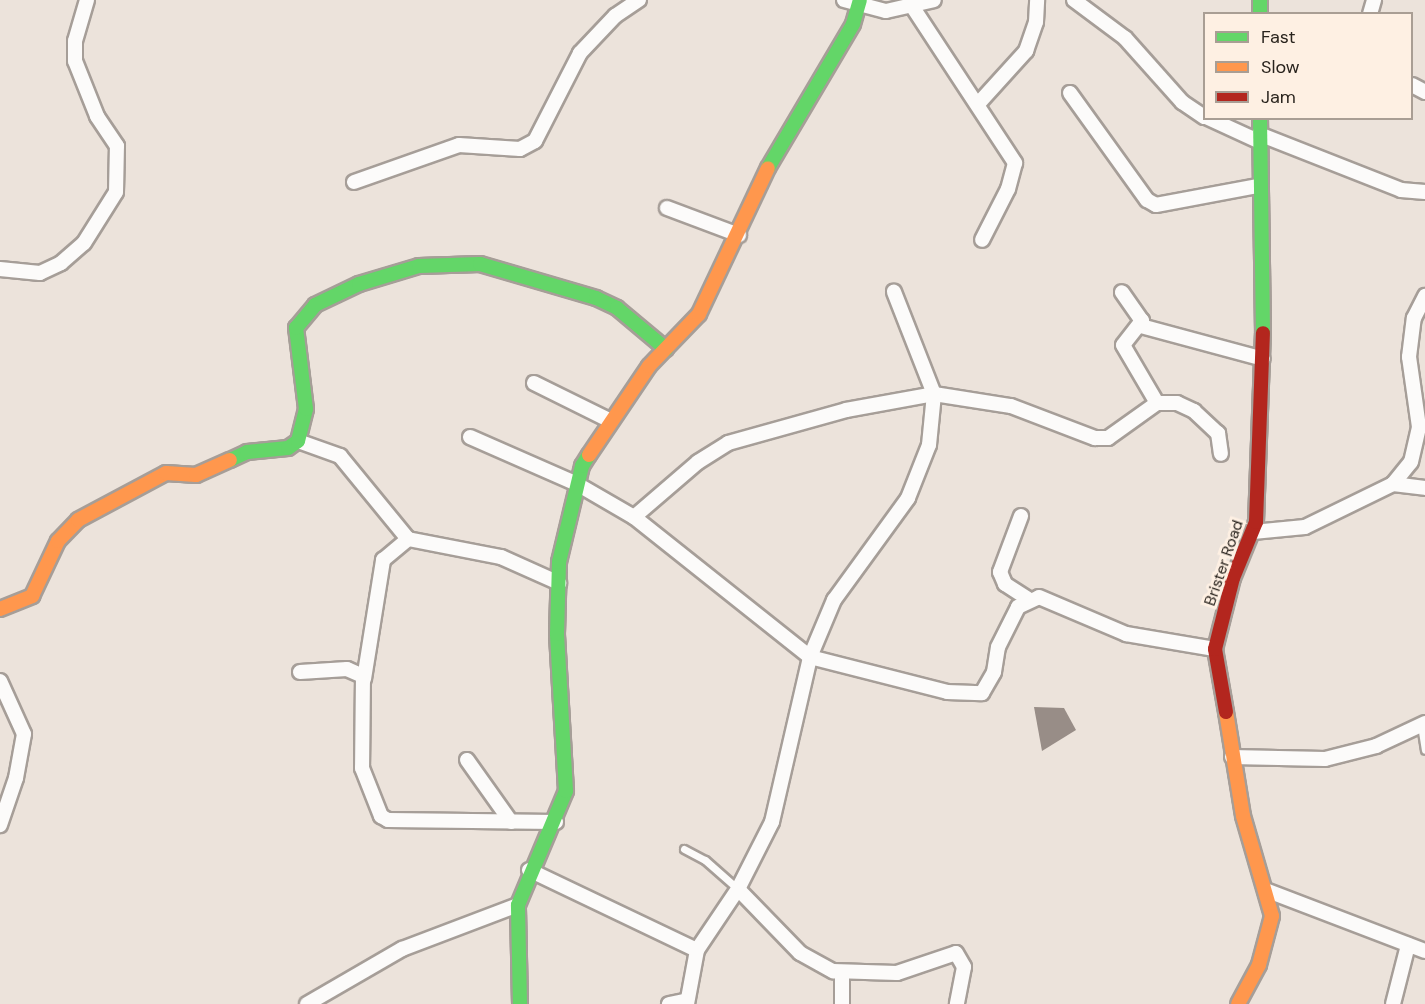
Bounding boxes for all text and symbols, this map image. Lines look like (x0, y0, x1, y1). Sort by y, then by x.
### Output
legend (1203, 12, 1413, 120)
text: Fast (1261, 25, 1296, 49)
text: Slow (1261, 55, 1300, 79)
text: Jam (1261, 85, 1296, 109)
street label: Brister Road (1200, 517, 1248, 609)

